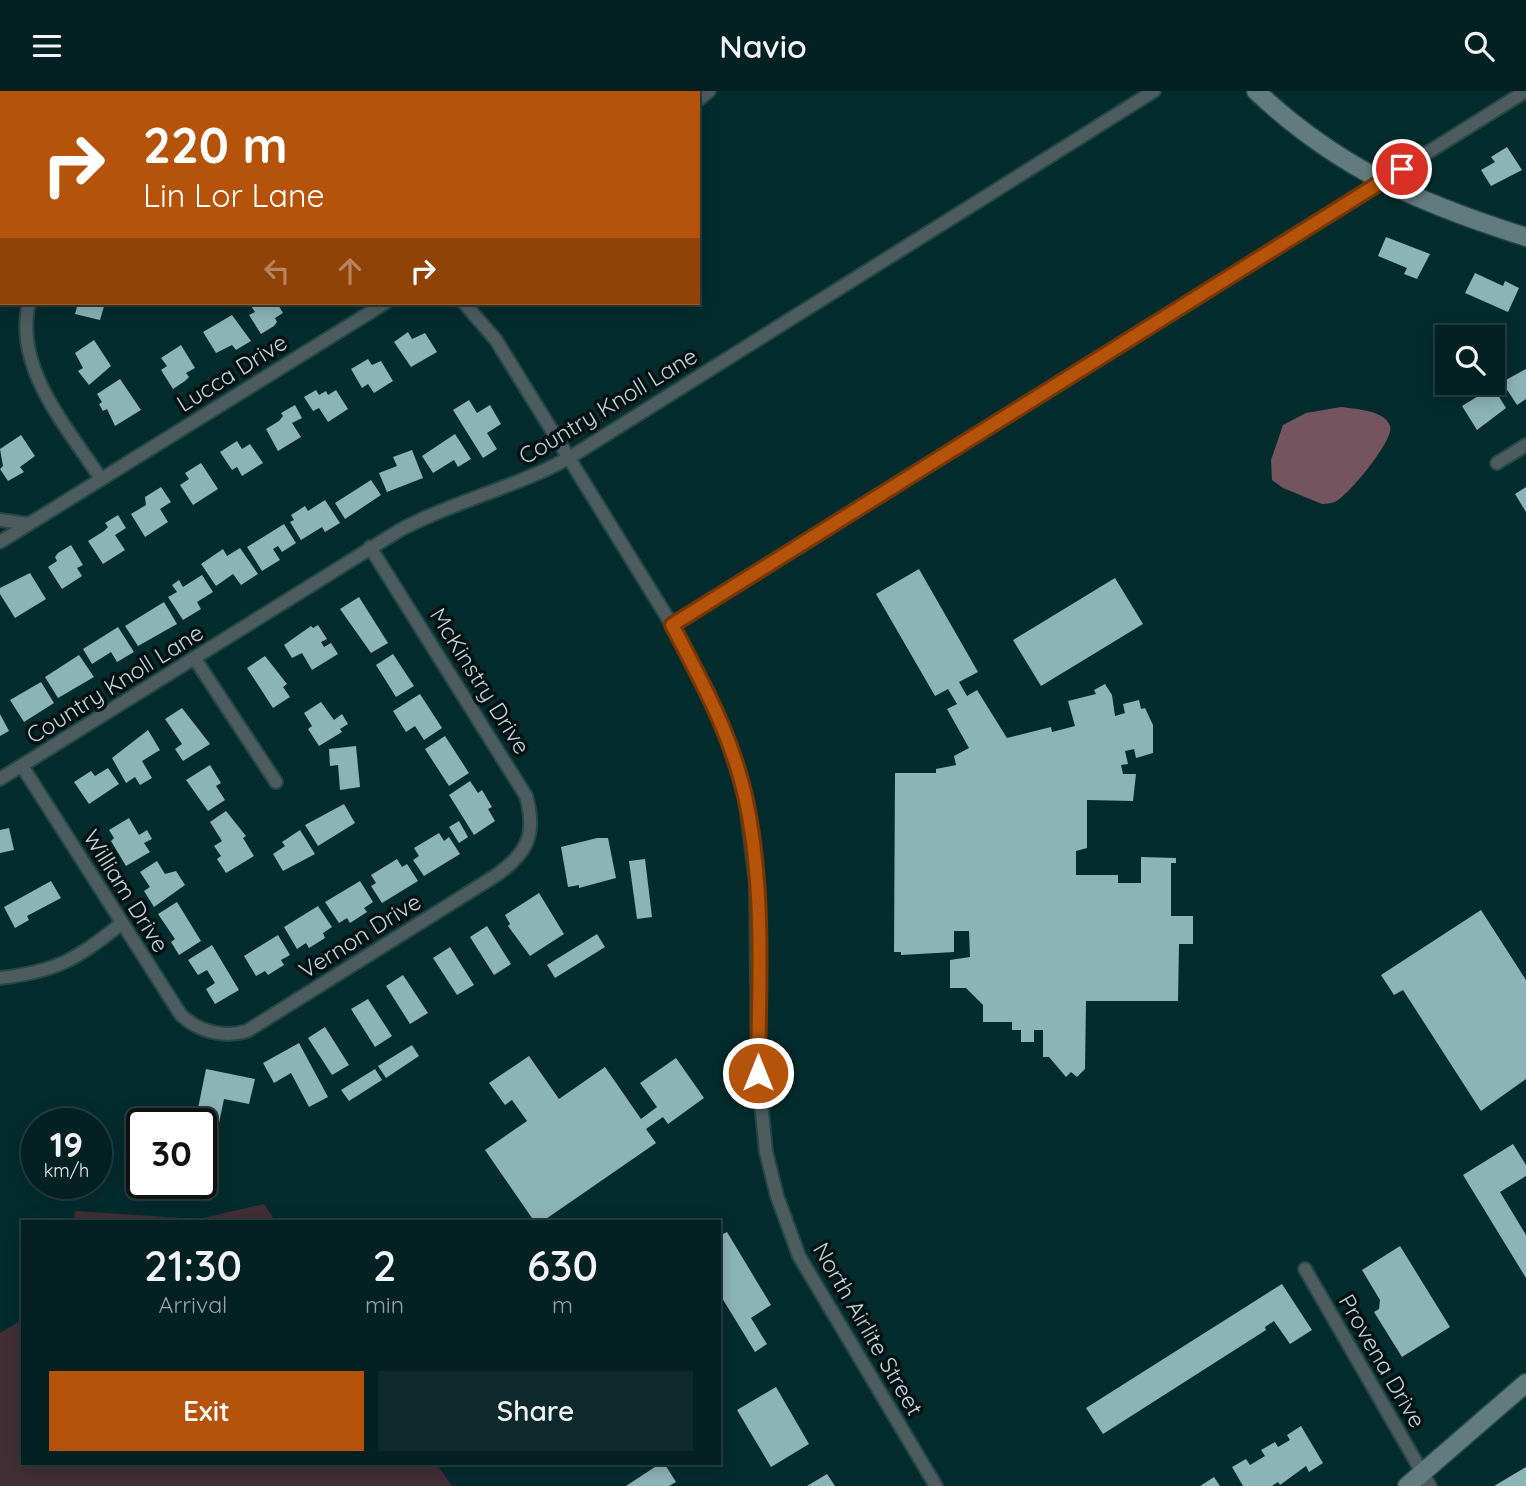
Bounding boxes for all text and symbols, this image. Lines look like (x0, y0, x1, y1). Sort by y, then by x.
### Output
text: Navio (719, 26, 807, 66)
icon: menu (28, 27, 66, 65)
icon: search (1460, 27, 1498, 65)
text: 220 m (143, 114, 288, 175)
icon: right (28, 119, 119, 210)
pin (1372, 139, 1432, 199)
icon: arrive (1383, 150, 1421, 188)
text: Lin Lor Lane (143, 175, 325, 215)
icon: left (258, 252, 296, 290)
icon: ahead (331, 252, 369, 290)
icon: right (404, 252, 442, 290)
map controls (1435, 325, 1505, 395)
button: search (1435, 325, 1505, 395)
street label: Lucca Drive (171, 327, 292, 418)
street label: Country Knoll Lane (513, 341, 702, 470)
street label: McKinstry Drive (424, 602, 537, 759)
street label: Country Knoll Lane (21, 617, 209, 750)
street label: William Drive (77, 824, 176, 957)
street label: Vernon Drive (293, 887, 426, 985)
position arrow (721, 1036, 795, 1110)
speed limit sign: 30 (126, 1108, 217, 1199)
text: 19 (50, 1122, 83, 1166)
text: km/h (44, 1159, 89, 1182)
street label: North Airlite Street (807, 1237, 930, 1421)
text: 21:30 (144, 1239, 242, 1292)
text: 2 (373, 1239, 396, 1292)
text: 630 (527, 1239, 598, 1292)
street label: Provena Drive (1332, 1289, 1432, 1433)
text: Arrival (159, 1290, 227, 1319)
text: min (365, 1290, 404, 1319)
text: m (552, 1290, 573, 1319)
button: Exit (49, 1371, 364, 1451)
button: Share (378, 1371, 693, 1451)

